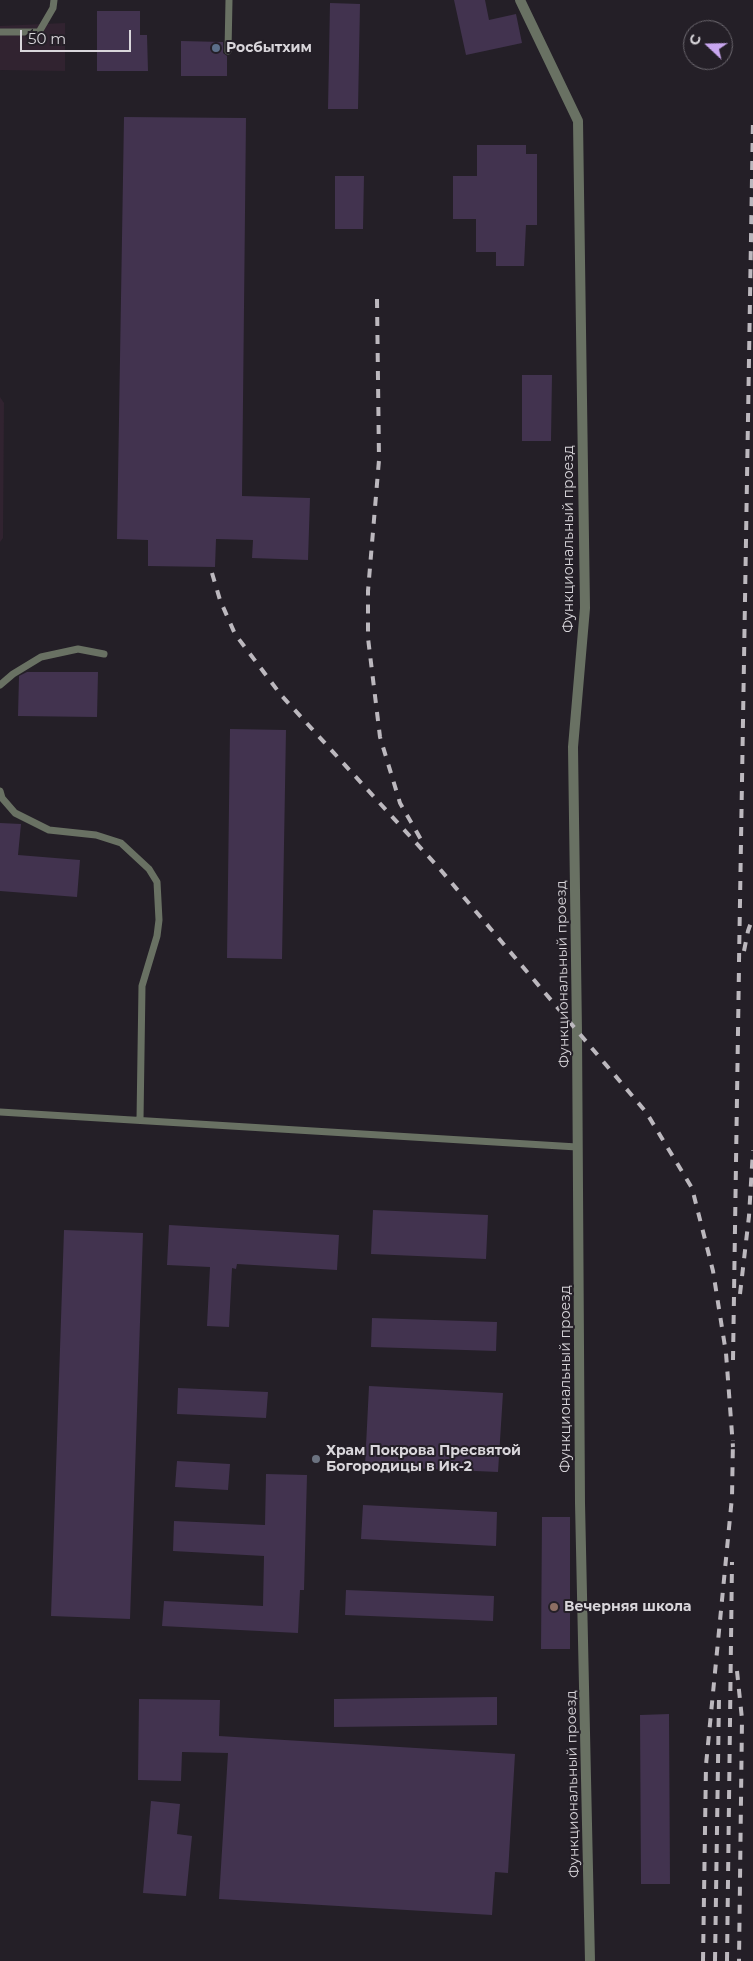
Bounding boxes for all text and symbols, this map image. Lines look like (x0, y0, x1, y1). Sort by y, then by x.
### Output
scale bar (22, 20, 134, 52)
north arrow (683, 20, 733, 70)
text: 50 m (28, 29, 66, 48)
text: С (685, 32, 705, 48)
place label: Росбытхим (226, 40, 312, 56)
marker: Росбытхим (210, 42, 222, 54)
street label: Функциональный проезд (561, 445, 577, 633)
street label: Функциональный проезд (553, 880, 573, 1068)
street label: Функциональный проезд (558, 1285, 574, 1473)
place label: Храм Покрова Пресвятой Богородицы в Ик-2 (326, 1443, 521, 1475)
marker: Храм Покрова Пресвятой Богородицы в Ик-2 (310, 1453, 322, 1465)
place label: Вечерняя школа (564, 1599, 691, 1615)
marker: Вечерняя школа (548, 1601, 560, 1613)
street label: Функциональный проезд (563, 1690, 583, 1878)

